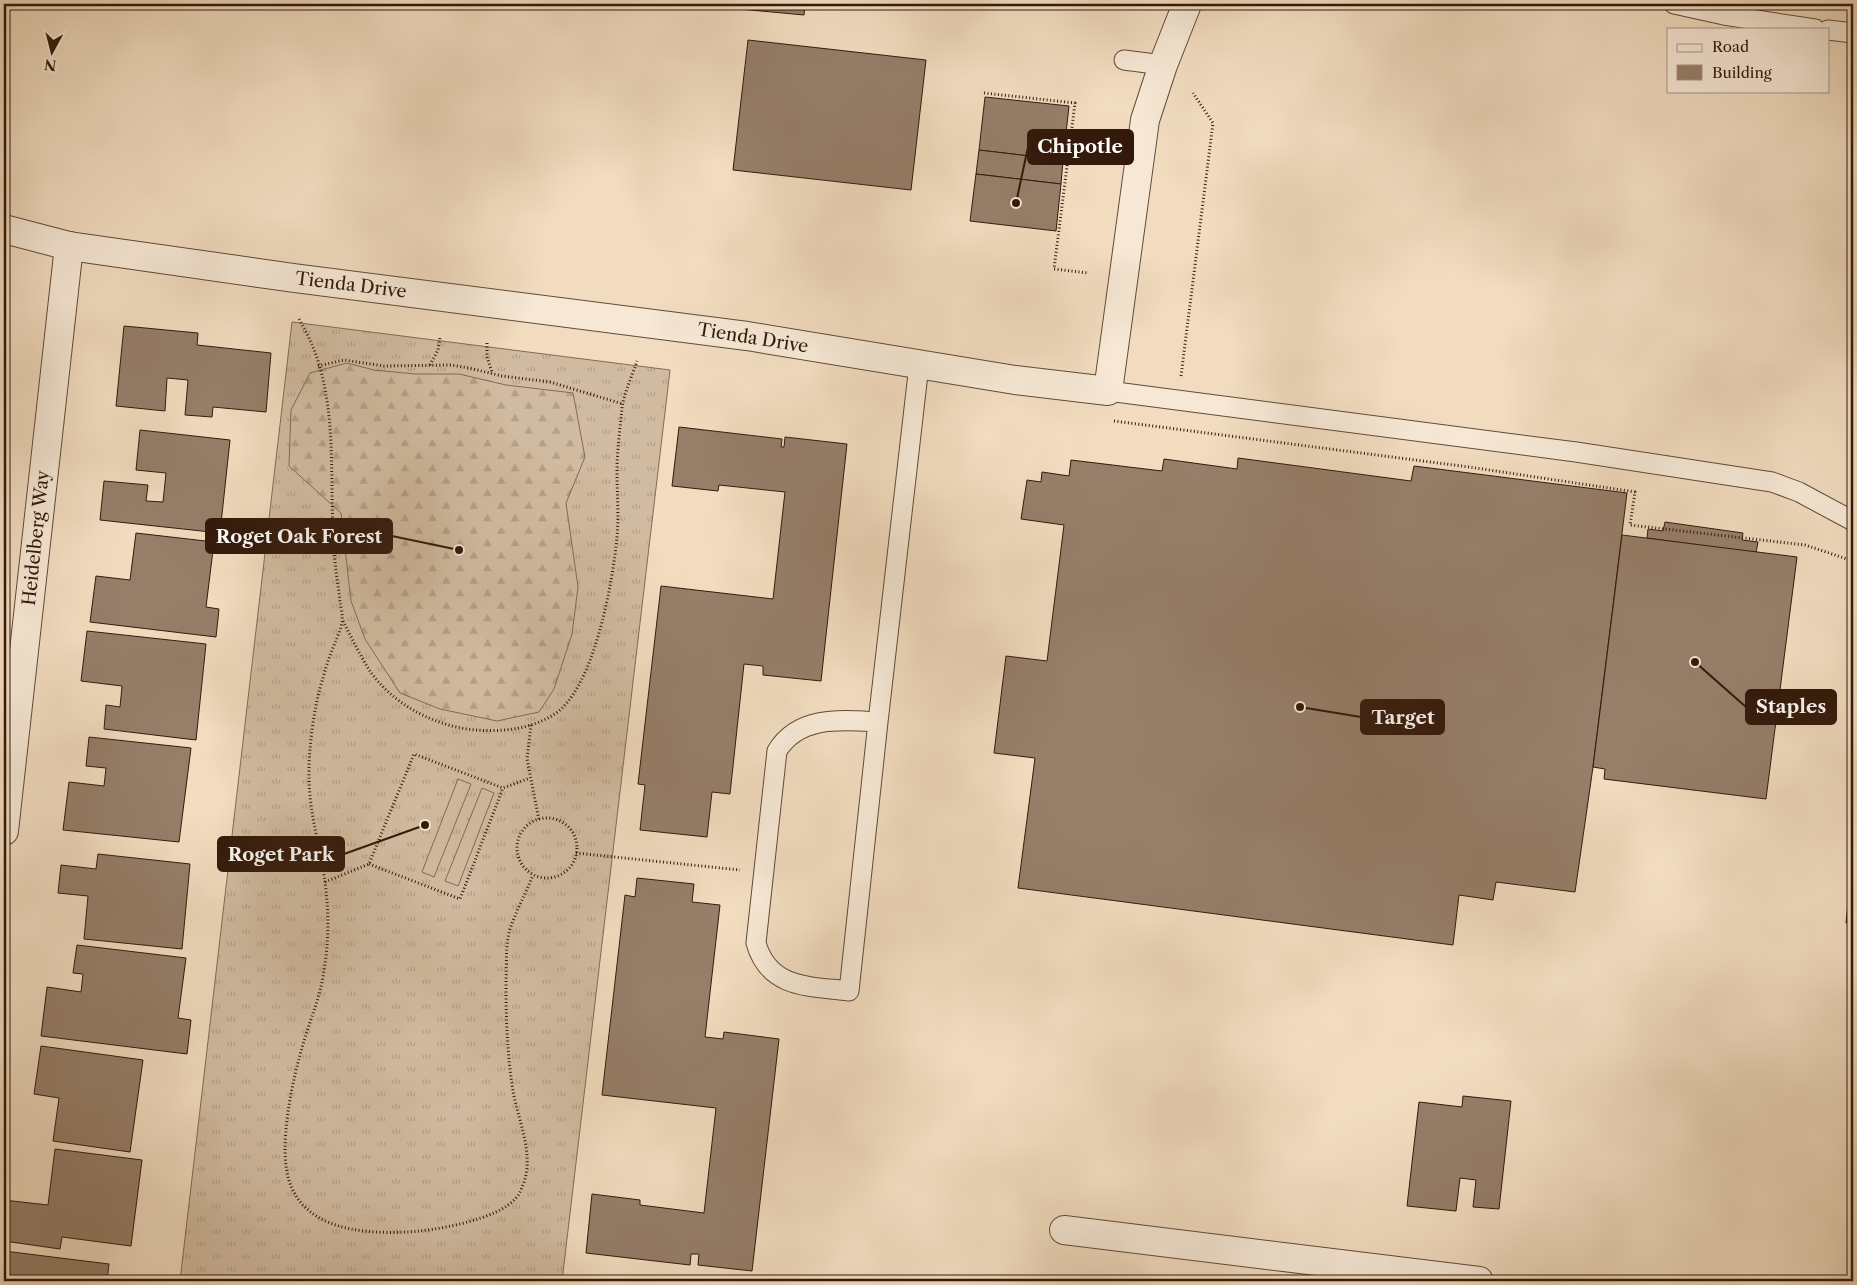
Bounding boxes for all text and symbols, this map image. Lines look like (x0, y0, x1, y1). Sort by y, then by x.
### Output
north arrow (28, 28, 78, 78)
legend (1667, 28, 1830, 92)
text: Road (1712, 37, 1749, 56)
text: N (43, 55, 58, 75)
text: Building (1712, 63, 1772, 82)
callout: Chipotle (1028, 130, 1133, 164)
text: Chipotle (1037, 135, 1123, 158)
street label: Tienda Drive (294, 267, 408, 303)
street label: Tienda Drive (696, 318, 810, 358)
street label: Heidelberg Way (18, 468, 54, 607)
callout: Roget Oak Forest (206, 519, 392, 553)
text: Roget Oak Forest (216, 525, 383, 548)
callout: Staples (1746, 690, 1836, 724)
text: Staples (1756, 695, 1826, 718)
callout: Target (1361, 700, 1444, 734)
text: Target (1371, 706, 1435, 729)
callout: Roget Park (218, 837, 344, 871)
text: Roget Park (228, 843, 335, 866)

